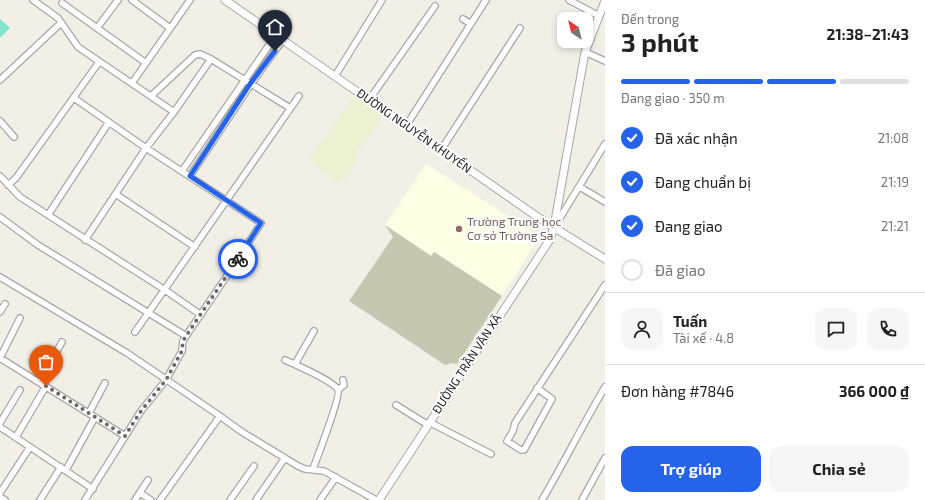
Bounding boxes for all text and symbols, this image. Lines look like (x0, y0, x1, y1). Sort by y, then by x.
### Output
pin (258, 10, 292, 51)
text: Đến trong (621, 11, 679, 27)
north arrow (557, 12, 593, 48)
map controls (557, 12, 593, 48)
icon: home (264, 16, 286, 38)
text: 21:38–21:43 (827, 25, 909, 43)
text: 3 phút (621, 26, 699, 57)
street label: ĐƯỜNG NGUYỄN KHUYẾN (355, 84, 475, 175)
text: Đang giao · 350 m (621, 90, 725, 106)
icon: check (621, 127, 643, 149)
text: Đã xác nhận (655, 129, 738, 147)
text: 21:08 (878, 130, 909, 146)
icon: check (621, 171, 643, 193)
text: Đang chuẩn bị (655, 173, 751, 191)
text: 21:19 (881, 174, 909, 190)
place label: Trường Trung học Cơ sở Trường Sa (467, 214, 561, 242)
icon: check (621, 215, 643, 237)
text: Đang giao (655, 217, 723, 235)
text: 21:21 (881, 218, 909, 234)
marker: Trường Trung học Cơ sở Trường Sa (454, 224, 464, 234)
courier (218, 239, 258, 279)
icon: bike (227, 248, 249, 270)
text: Đã giao (655, 261, 705, 279)
button: person (621, 308, 663, 350)
button: chat (815, 308, 857, 350)
button: phone (867, 308, 909, 350)
street label: ĐƯỜNG TRẦN VĂN XÃ (429, 311, 504, 416)
text: Tuấn (673, 312, 707, 330)
text: Tài xế · 4.8 (673, 330, 734, 346)
pin (29, 345, 63, 386)
icon: bag (35, 351, 57, 373)
text: Đơn hàng #7846 (621, 382, 734, 400)
text: 366 000 ₫ (839, 382, 909, 400)
button: Trợ giúp (621, 446, 761, 492)
button: Chia sẻ (769, 446, 909, 492)

